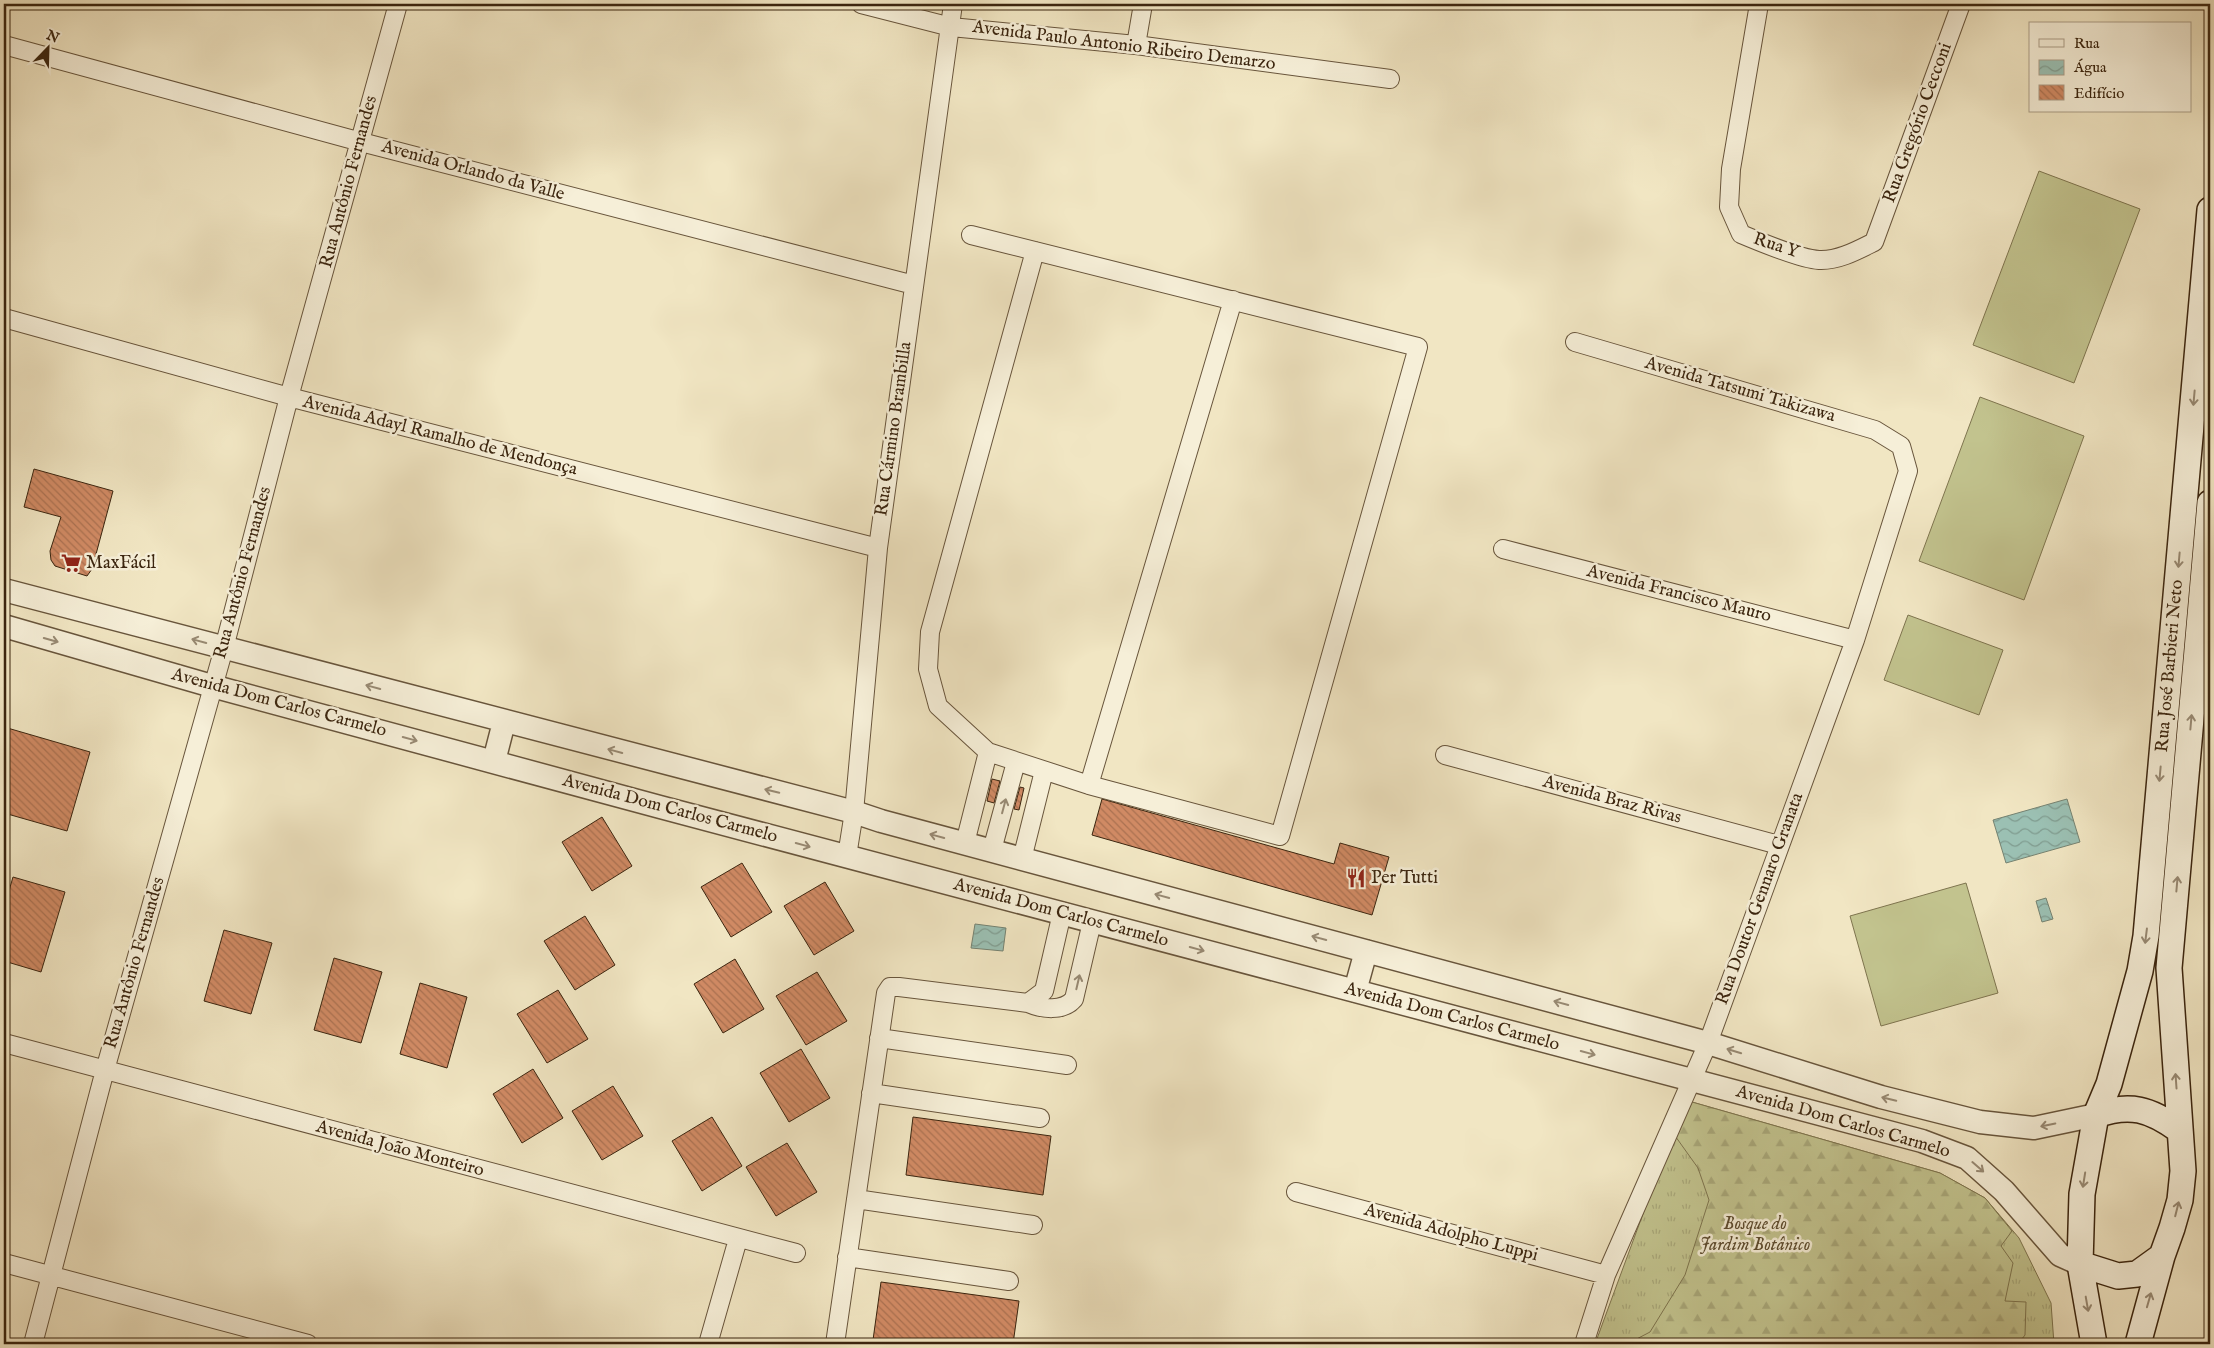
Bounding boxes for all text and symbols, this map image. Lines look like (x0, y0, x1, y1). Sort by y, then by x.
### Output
street label: Avenida Paulo Antonio Ribeiro Demarzo (970, 16, 1277, 76)
north arrow (22, 22, 72, 72)
legend (2029, 22, 2192, 112)
text: N (43, 26, 62, 48)
text: Rua (2074, 34, 2100, 53)
street label: Rua Gregório Cecconi (1878, 40, 1958, 206)
text: Água (2073, 58, 2107, 77)
text: Edifício (2074, 84, 2124, 103)
street label: Rua Antônio Fernandes (315, 93, 383, 271)
street label: Avenida Orlando da Valle (378, 135, 567, 206)
street label: Rua Y (1750, 228, 1803, 264)
street label: Rua Cármino Brambilla (870, 340, 918, 518)
street label: Avenida Tatsumi Takizawa (1641, 352, 1838, 428)
street label: Avenida Adayl Ramalho de Mendonça (299, 390, 580, 481)
one-way arrow (2189, 390, 2198, 406)
street label: Rua Antônio Fernandes (209, 484, 277, 662)
supermarket icon: MaxFácil (60, 552, 82, 574)
place label: MaxFácil (86, 552, 156, 575)
one-way arrow (2175, 552, 2184, 568)
street label: Avenida Francisco Mauro (1583, 560, 1774, 628)
street label: Rua José Barbieri Neto (2151, 578, 2189, 753)
one-way arrow (42, 635, 58, 645)
one-way arrow (192, 636, 208, 645)
street label: Avenida Dom Carlos Carmelo (168, 663, 389, 743)
one-way arrow (366, 682, 382, 692)
one-way arrow (2186, 714, 2196, 730)
one-way arrow (401, 735, 417, 744)
one-way arrow (608, 746, 624, 755)
one-way arrow (2156, 766, 2165, 782)
street label: Avenida Dom Carlos Carmelo (559, 769, 780, 849)
street label: Avenida Braz Rivas (1539, 770, 1684, 830)
one-way arrow (765, 786, 781, 796)
street label: Rua Doutor Gennaro Granata (1711, 790, 1809, 1008)
one-way arrow (999, 798, 1009, 814)
one-way arrow (930, 831, 946, 840)
one-way arrow (795, 840, 811, 850)
restaurant icon: Per Tutti (1345, 867, 1367, 889)
place label: Per Tutti (1371, 867, 1438, 890)
street label: Avenida Dom Carlos Carmelo (950, 873, 1171, 953)
street label: Rua Antônio Fernandes (99, 875, 171, 1051)
one-way arrow (2172, 876, 2182, 892)
one-way arrow (1154, 891, 1170, 901)
one-way arrow (2141, 928, 2151, 944)
one-way arrow (1311, 933, 1327, 943)
one-way arrow (1188, 945, 1204, 955)
one-way arrow (1074, 975, 1083, 991)
street label: Avenida Dom Carlos Carmelo (1341, 977, 1562, 1057)
one-way arrow (1553, 998, 1569, 1008)
one-way arrow (1727, 1046, 1742, 1055)
one-way arrow (1580, 1049, 1596, 1058)
one-way arrow (2171, 1073, 2180, 1089)
street label: Avenida Dom Carlos Carmelo (1732, 1080, 1953, 1164)
one-way arrow (1882, 1094, 1898, 1103)
street label: Avenida João Monteiro (312, 1115, 487, 1183)
one-way arrow (2041, 1121, 2057, 1130)
one-way arrow (1971, 1162, 1984, 1173)
one-way arrow (2079, 1172, 2089, 1188)
street label: Avenida Adolpho Luppi (1361, 1198, 1541, 1267)
one-way arrow (2173, 1202, 2182, 1218)
park label: Bosque do Jardim Botânico (1700, 1213, 1810, 1257)
one-way arrow (2145, 1292, 2155, 1308)
one-way arrow (2082, 1296, 2092, 1312)

